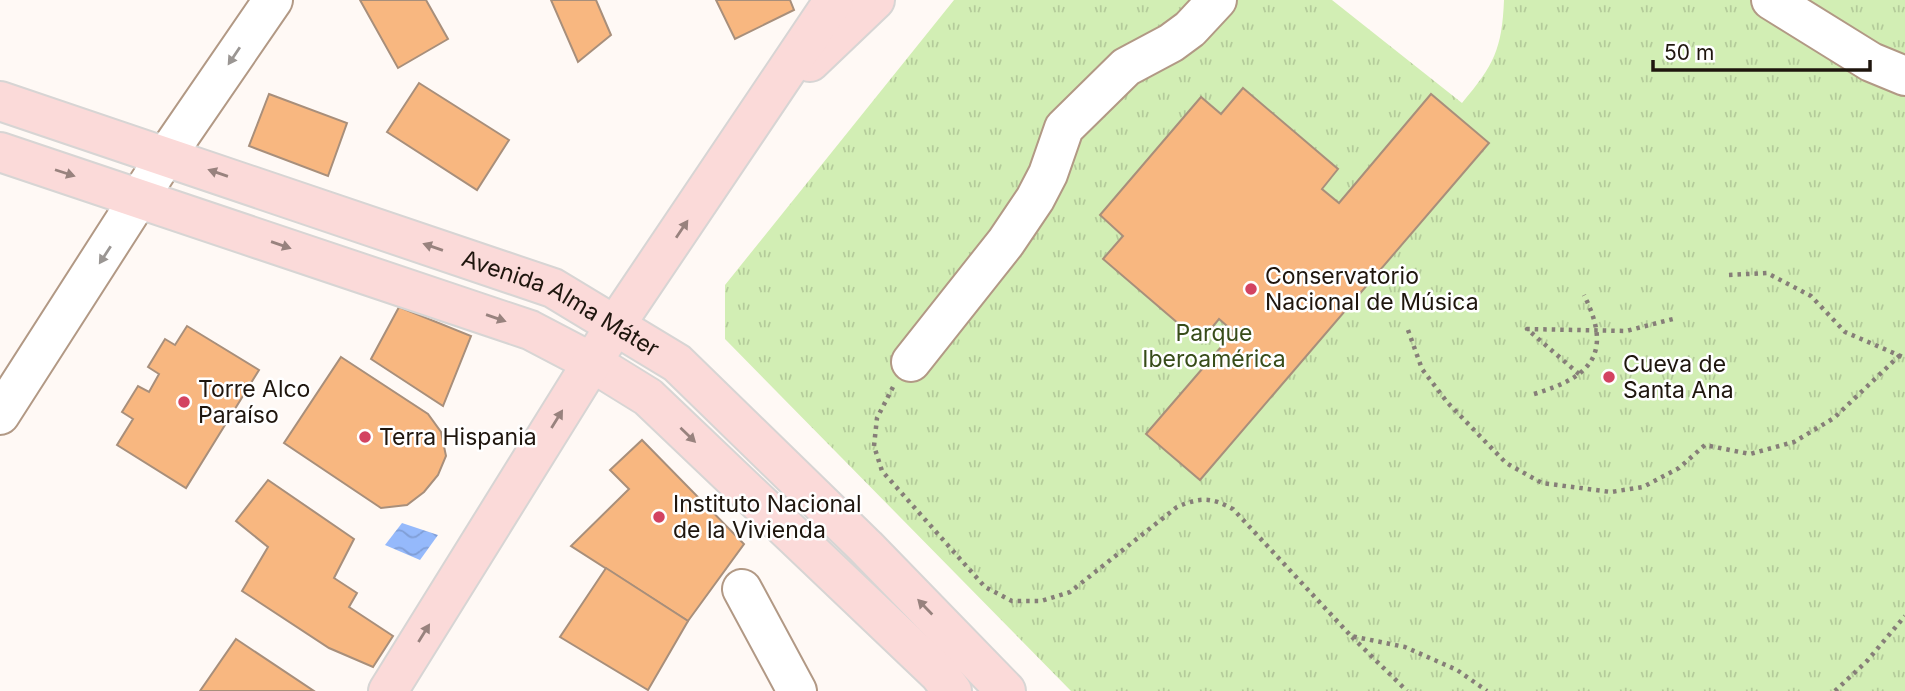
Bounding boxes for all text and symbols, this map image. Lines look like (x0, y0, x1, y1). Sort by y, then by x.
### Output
scale bar (1653, 28, 1870, 72)
text: 50 m (1664, 40, 1714, 65)
one-way arrow (227, 47, 241, 65)
one-way arrow (207, 167, 228, 178)
one-way arrow (55, 168, 76, 178)
one-way arrow (675, 219, 688, 238)
one-way arrow (270, 240, 291, 251)
one-way arrow (422, 241, 443, 252)
street label: Avenida Alma Máter (458, 244, 665, 363)
one-way arrow (98, 245, 111, 264)
place label: Conservatorio Nacional de Música (1265, 262, 1479, 316)
marker: Conservatorio Nacional de Música (1243, 281, 1259, 297)
one-way arrow (486, 313, 507, 324)
park label: Parque Iberoamérica (1142, 319, 1286, 373)
place label: Cueva de Santa Ana (1623, 350, 1734, 404)
marker: Cueva de Santa Ana (1601, 369, 1617, 385)
place label: Torre Alco Paraíso (198, 375, 310, 429)
marker: Torre Alco Paraíso (176, 394, 192, 410)
one-way arrow (551, 409, 564, 428)
place label: Terra Hispania (379, 423, 537, 451)
one-way arrow (680, 427, 697, 444)
marker: Terra Hispania (357, 429, 373, 445)
place label: Instituto Nacional de la Vivienda (673, 490, 862, 544)
marker: Instituto Nacional de la Vivienda (651, 509, 667, 525)
one-way arrow (917, 599, 933, 616)
one-way arrow (418, 623, 431, 643)

